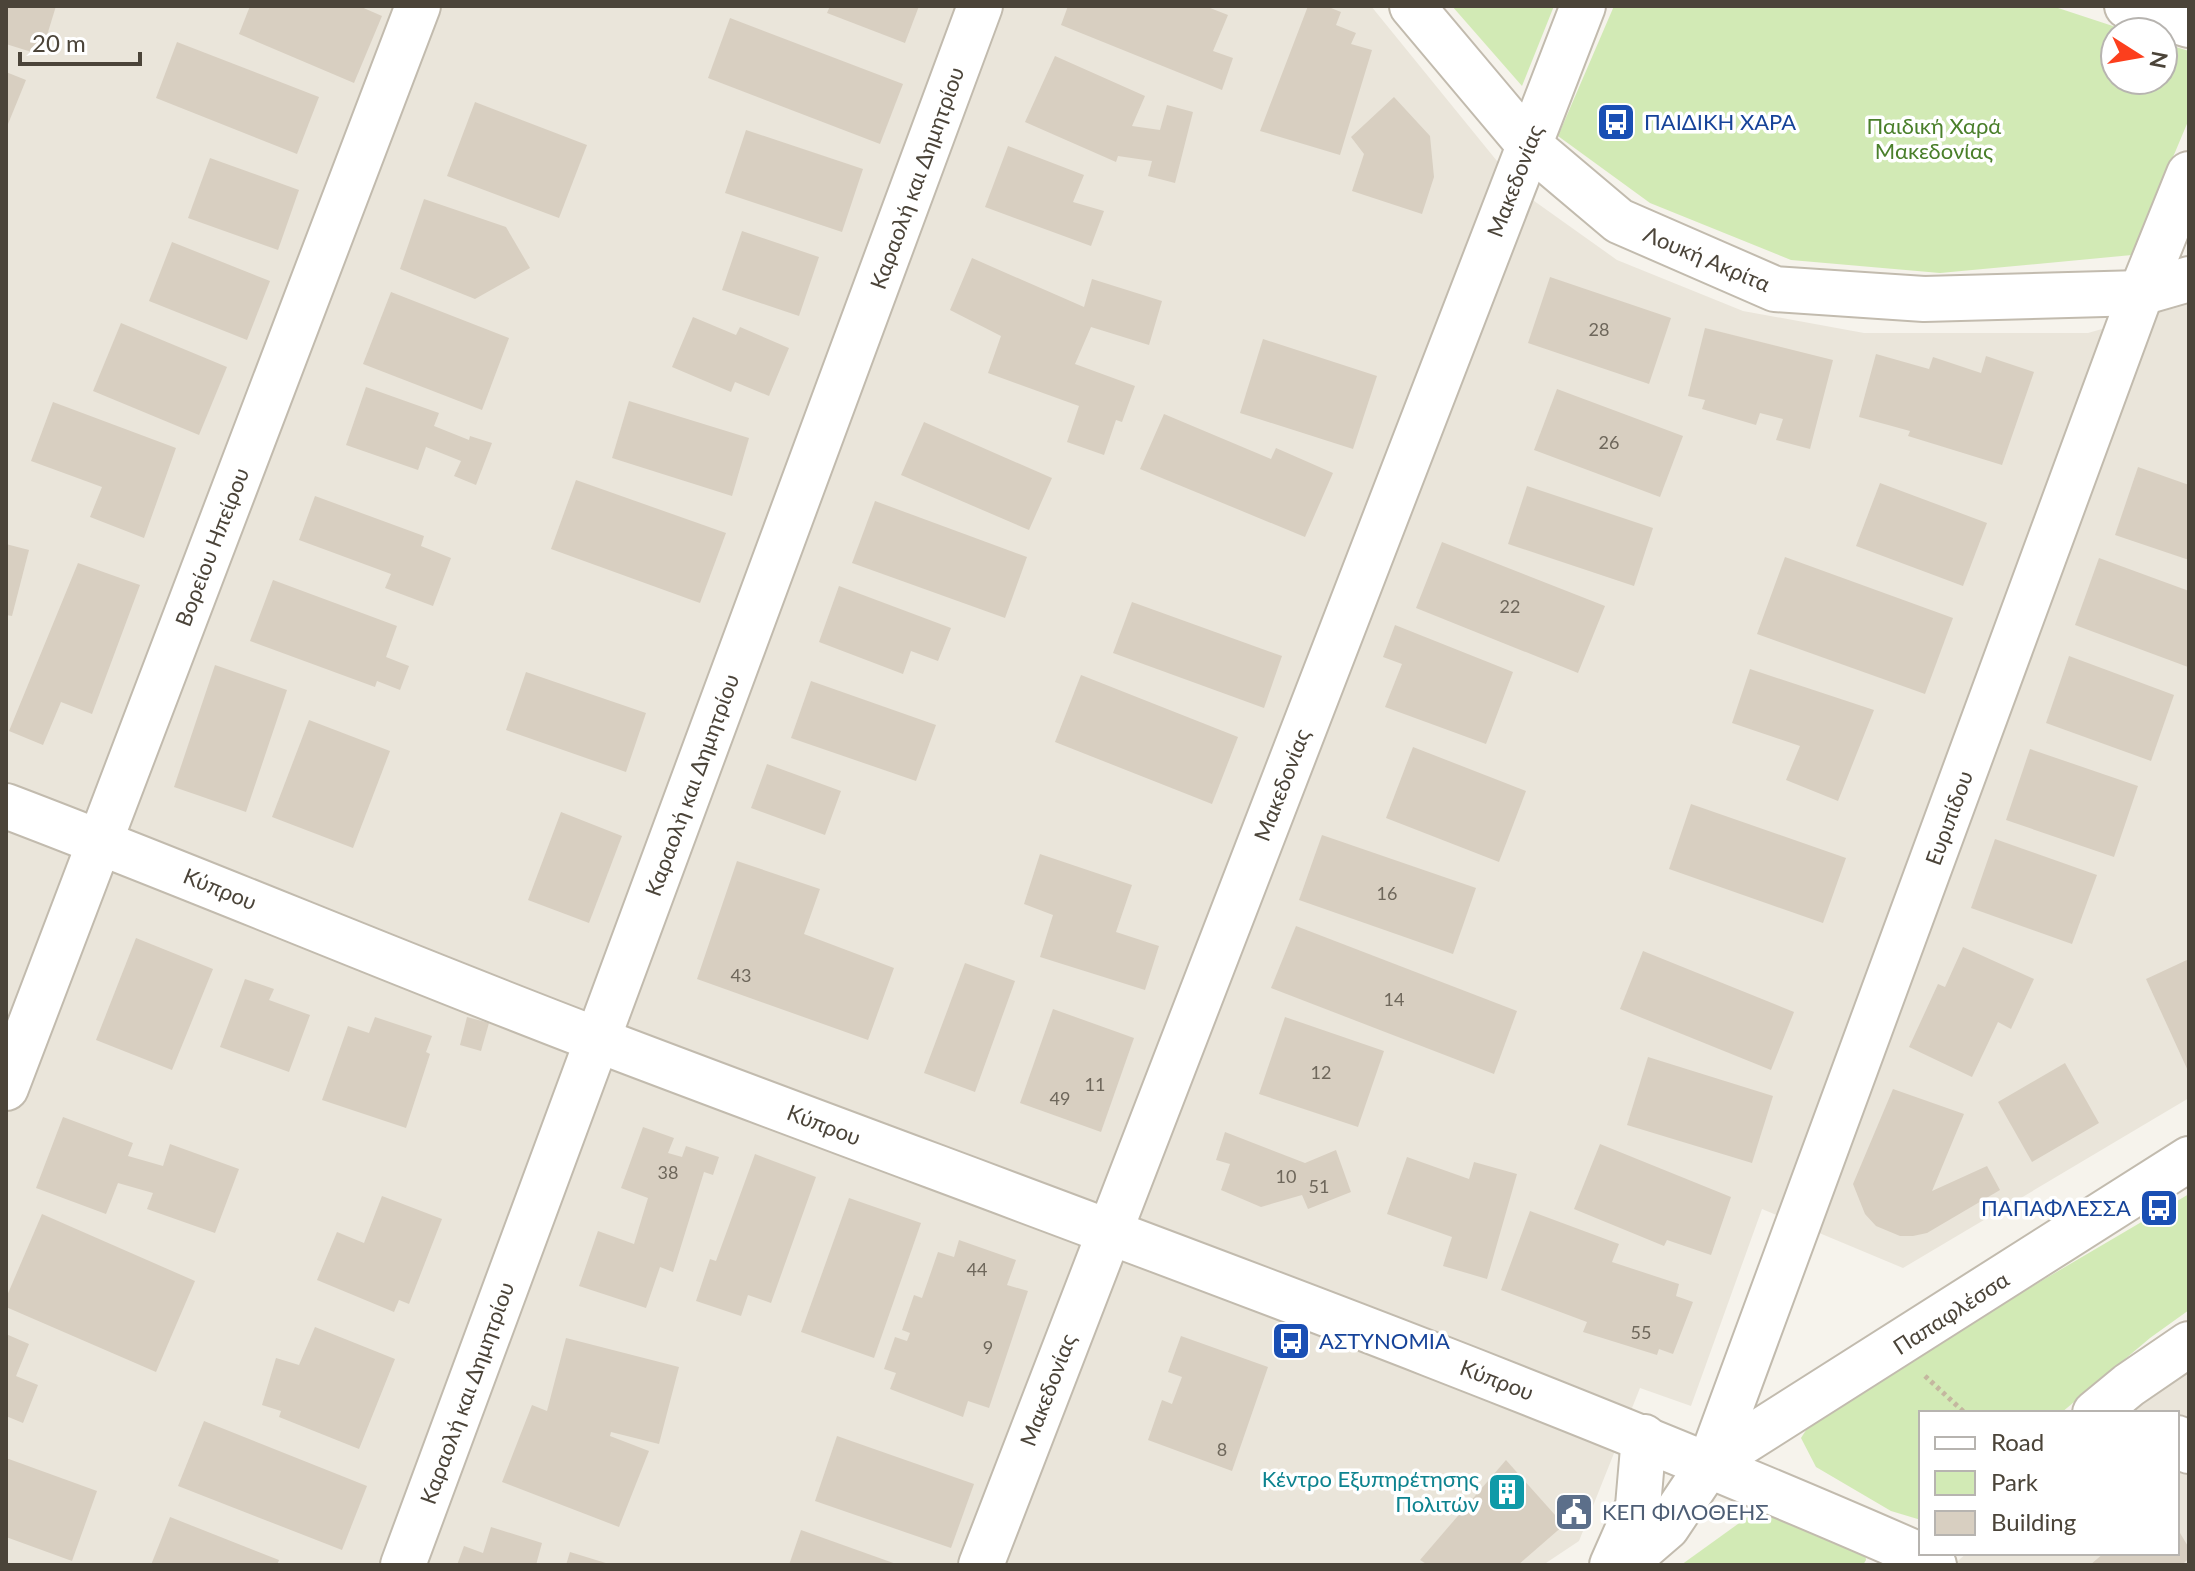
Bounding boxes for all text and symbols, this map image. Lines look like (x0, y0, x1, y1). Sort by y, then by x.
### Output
scale bar (20, 16, 140, 66)
north arrow (2099, 16, 2179, 96)
text: 20 m (32, 28, 86, 57)
text: N (2144, 49, 2174, 71)
street label: Καραολή και Δημητρίου (864, 63, 969, 293)
bus stop icon: ΠΑΙΔΙΚΗ ΧΑΡΑ (1595, 101, 1637, 143)
place label: ΠΑΙΔΙΚΗ ΧΑΡΑ (1644, 108, 1796, 135)
park label: Παιδική Χαρά Μακεδονίας (1867, 112, 2001, 164)
street label: Μακεδονίας (1481, 121, 1548, 241)
street label: Λουκή Ακρίτα (1640, 220, 1775, 297)
house number: 28 (1589, 318, 1609, 340)
house number: 26 (1599, 431, 1619, 453)
street label: Βορείου Ηπείρου (169, 464, 254, 630)
house number: 22 (1500, 595, 1520, 617)
street label: Καραολή και Δημητρίου (639, 670, 744, 900)
street label: Μακεδονίας (1248, 725, 1315, 845)
street label: Ευριπίδου (1919, 767, 1978, 869)
street label: Κύπρου (180, 862, 261, 915)
house number: 16 (1377, 882, 1397, 904)
house number: 43 (731, 964, 751, 986)
house number: 14 (1384, 988, 1404, 1010)
house number: 12 (1311, 1061, 1331, 1083)
house number: 11 (1085, 1073, 1105, 1095)
house number: 49 (1050, 1087, 1070, 1109)
street label: Κύπρου (784, 1098, 865, 1151)
house number: 38 (658, 1161, 678, 1183)
house number: 10 (1276, 1165, 1296, 1187)
house number: 51 (1309, 1175, 1329, 1197)
bus stop icon: ΠΑΠΑΦΛΕΣΣΑ (2138, 1187, 2180, 1229)
place label: ΠΑΠΑΦΛΕΣΣΑ (1981, 1194, 2131, 1221)
house number: 44 (967, 1258, 987, 1280)
street label: Παπαφλέσσα (1888, 1265, 2014, 1360)
street label: Καραολή και Δημητρίου (414, 1278, 519, 1508)
bus stop icon: ΑΣΤΥΝΟΜΙΑ (1270, 1320, 1312, 1362)
house number: 55 (1631, 1321, 1651, 1343)
place label: ΑΣΤΥΝΟΜΙΑ (1319, 1327, 1450, 1354)
street label: Μακεδονίας (1014, 1330, 1081, 1450)
house number: 9 (983, 1336, 993, 1358)
street label: Κύπρου (1457, 1353, 1538, 1406)
legend (1919, 1411, 2179, 1555)
text: Road (1991, 1427, 2044, 1456)
house number: 8 (1217, 1438, 1227, 1460)
place label: Κέντρο Εξυπηρέτησης Πολιτών (1262, 1465, 1479, 1517)
text: Park (1991, 1467, 2039, 1496)
building icon: Κέντρο Εξυπηρέτησης Πολιτών (1486, 1471, 1528, 1513)
public building icon: ΚΕΠ ΦΙΛΟΘΕΗΣ (1553, 1491, 1595, 1533)
place label: ΚΕΠ ΦΙΛΟΘΕΗΣ (1602, 1498, 1769, 1525)
text: Building (1991, 1507, 2076, 1536)

